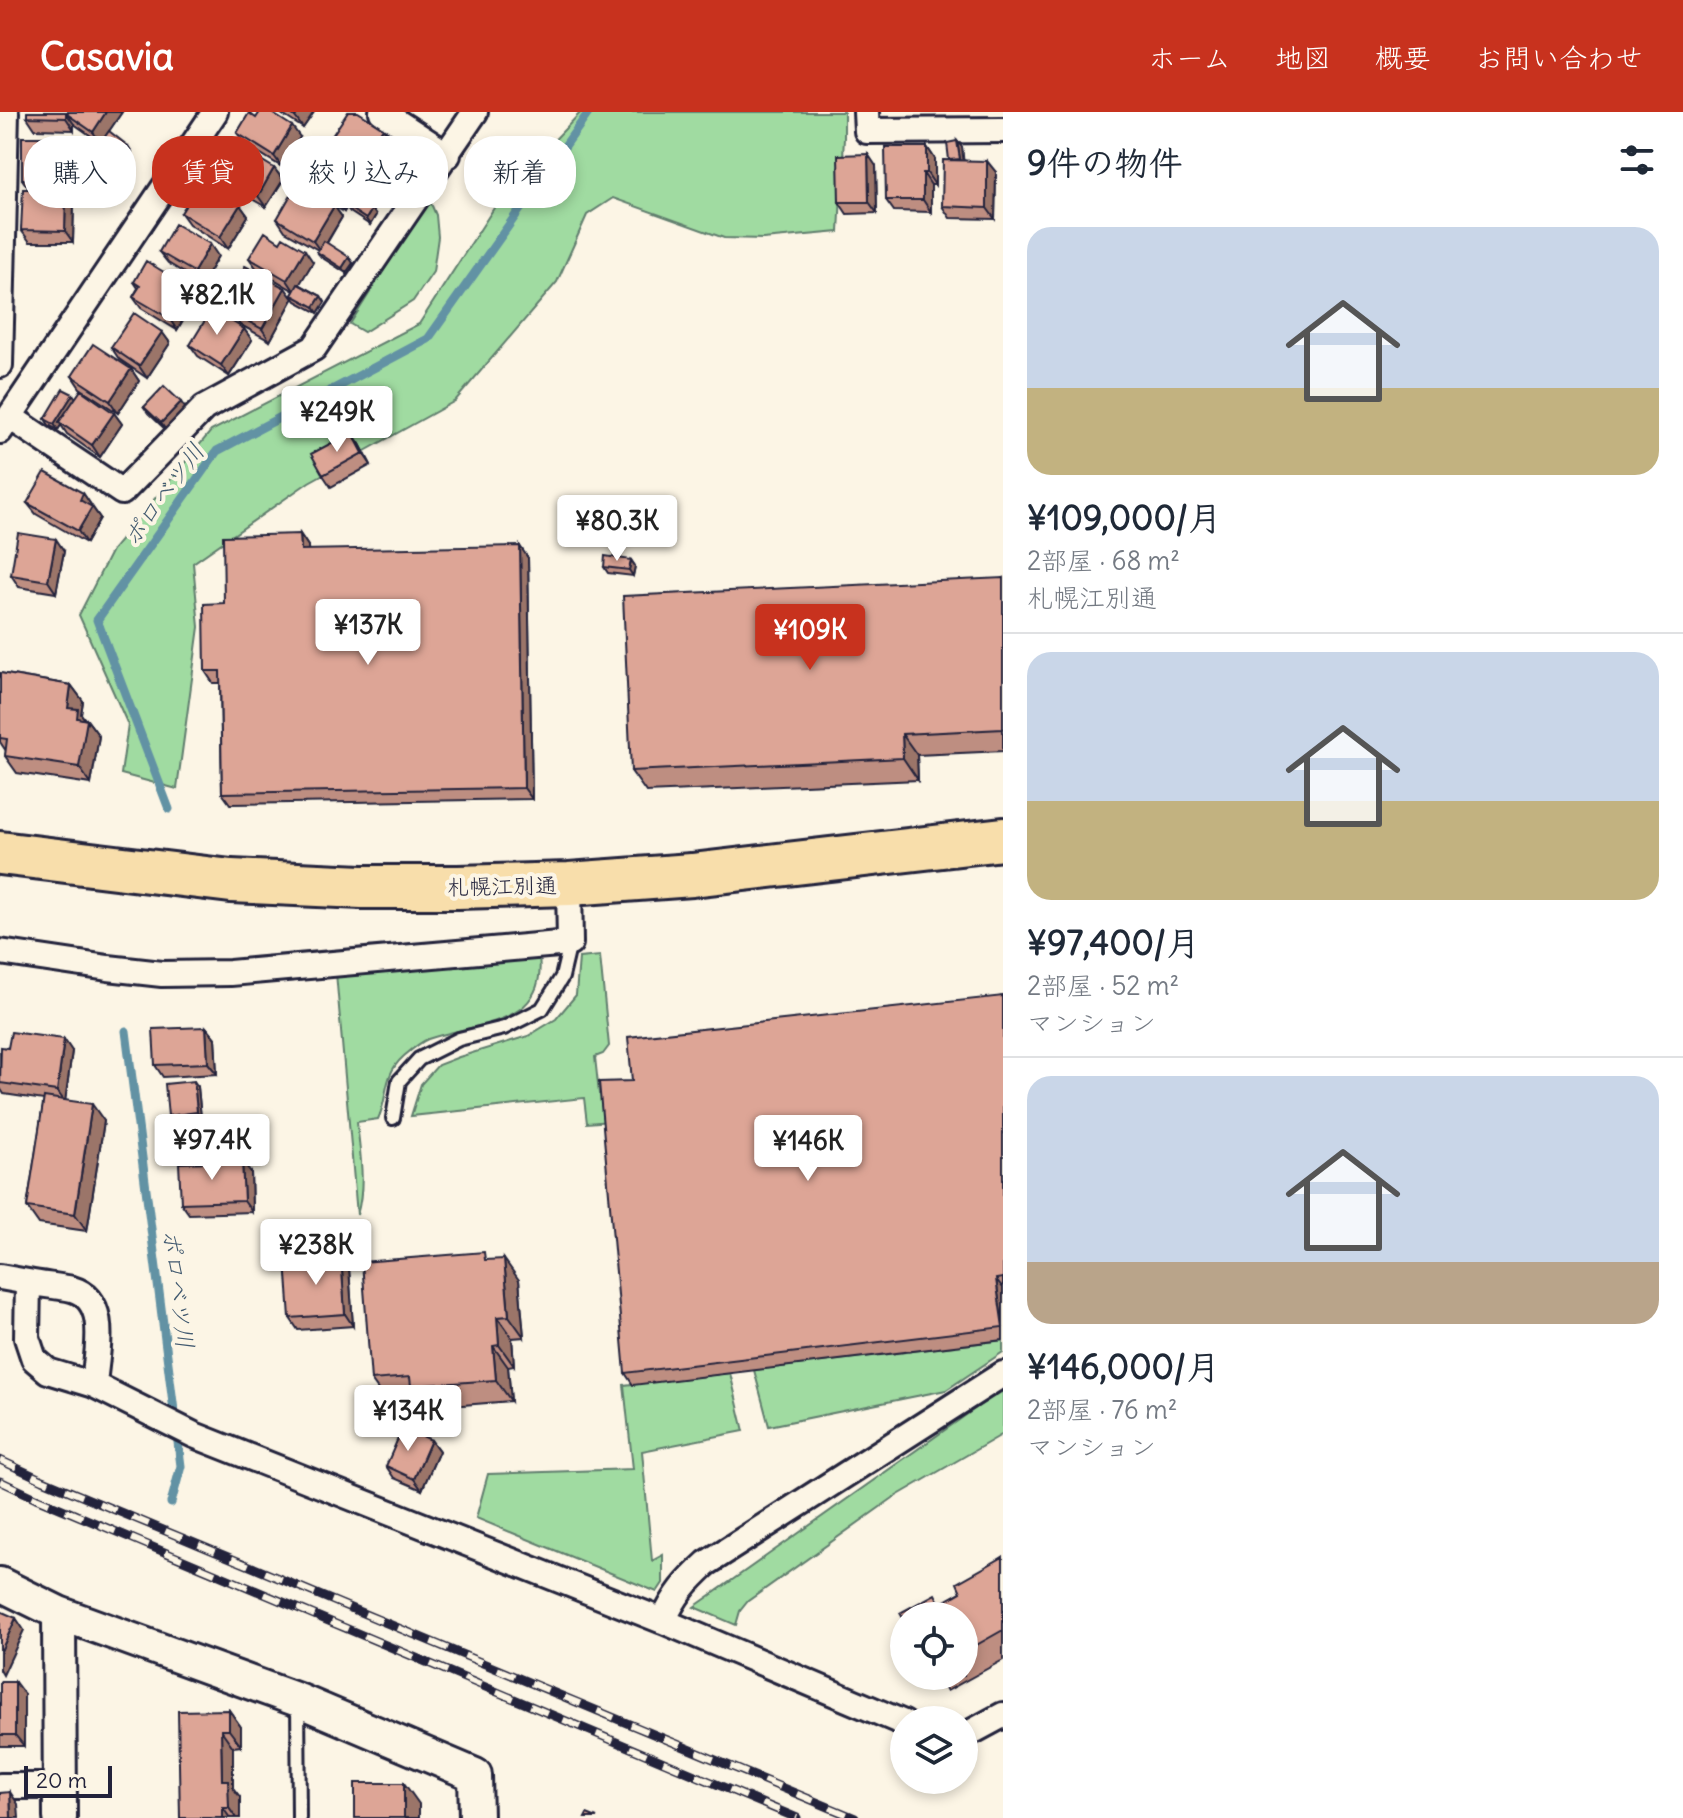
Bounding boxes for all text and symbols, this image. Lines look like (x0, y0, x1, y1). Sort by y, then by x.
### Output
text: Casavia (40, 33, 174, 80)
text: ホーム (1148, 40, 1231, 76)
text: 地図 (1275, 40, 1331, 76)
text: 概要 (1375, 40, 1431, 76)
text: お問い合わせ (1475, 40, 1643, 76)
chip: 購入 (24, 136, 136, 208)
chip: 賃貸 (152, 136, 264, 208)
chip: 絞り込み (280, 136, 448, 208)
chip: 新着 (464, 136, 576, 208)
icon: filters (1615, 138, 1659, 182)
text: 9件の物件 (1027, 141, 1183, 184)
pin: ¥82.1K (152, 269, 282, 337)
text: ¥82.1K (179, 278, 255, 311)
icon: home (1271, 279, 1415, 423)
pin: ¥249K (281, 386, 393, 454)
text: ¥249K (299, 395, 375, 428)
water label: ポロベツ川 (116, 437, 210, 551)
pin: ¥80.3K (552, 495, 682, 563)
text: ¥109,000/月 (1027, 496, 1222, 539)
text: ¥80.3K (575, 504, 659, 537)
text: 2部屋 · 68 m² (1027, 544, 1180, 577)
text: 札幌江別通 (1027, 581, 1157, 614)
pin: ¥137K (312, 599, 424, 667)
pin: ¥109K (754, 604, 866, 672)
text: ¥137K (333, 608, 403, 641)
text: ¥109K (773, 613, 847, 646)
icon: home (1271, 704, 1415, 848)
street label: 札幌江別通 (447, 871, 557, 901)
text: ¥97,400/月 (1027, 921, 1200, 964)
text: 2部屋 · 52 m² (1027, 969, 1179, 1002)
text: マンション (1027, 1006, 1156, 1039)
pin: ¥97.4K (147, 1114, 277, 1182)
pin: ¥146K (752, 1115, 864, 1183)
text: ¥97.4K (173, 1123, 251, 1156)
text: ¥146K (772, 1124, 844, 1157)
icon: home (1271, 1128, 1415, 1272)
pin: ¥238K (260, 1219, 372, 1287)
water label: ポロベツ川 (157, 1228, 201, 1350)
text: ¥238K (278, 1228, 354, 1261)
text: ¥146,000/月 (1027, 1345, 1220, 1388)
pin: ¥134K (352, 1385, 464, 1453)
text: 2部屋 · 76 m² (1027, 1393, 1178, 1426)
text: ¥134K (372, 1394, 444, 1427)
text: マンション (1027, 1430, 1156, 1463)
map controls (890, 1602, 978, 1794)
button: locate (890, 1602, 978, 1690)
button: layers (890, 1706, 978, 1794)
scale bar (24, 1762, 112, 1798)
text: 20 m (36, 1766, 87, 1794)

